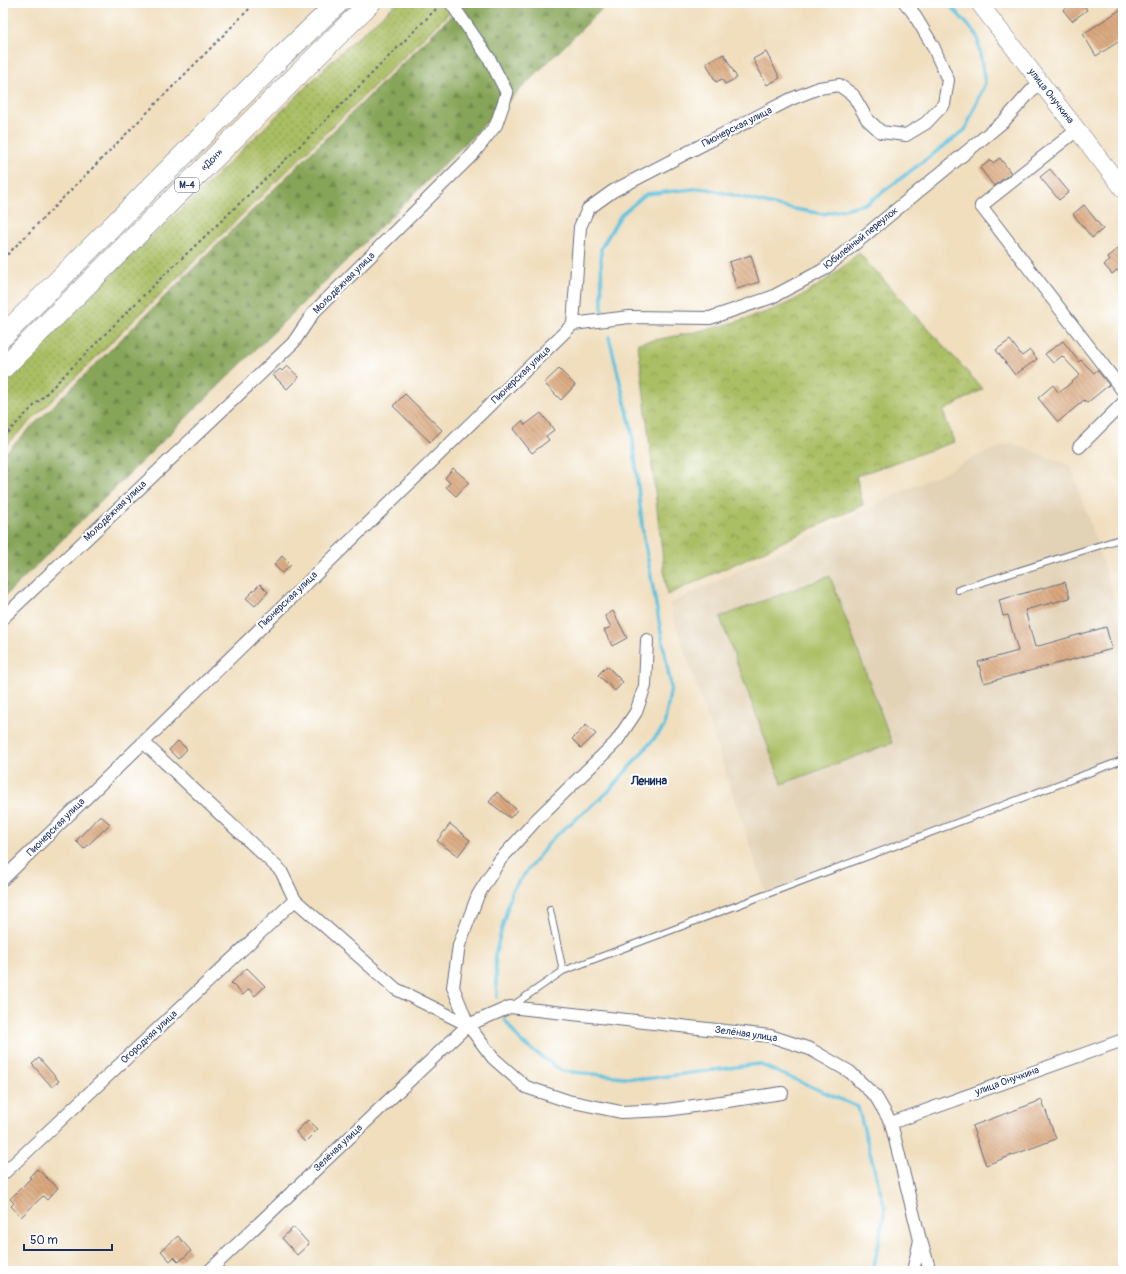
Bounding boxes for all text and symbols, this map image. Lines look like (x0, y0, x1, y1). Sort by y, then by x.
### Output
street label: улица Онучкина (1025, 65, 1077, 126)
street label: Пионерская улица (700, 104, 774, 150)
street label: «Дон» (198, 146, 226, 174)
road number: М-4 (175, 178, 199, 192)
street label: Юбилейный переулок (822, 204, 900, 272)
street label: Молодёжная улица (311, 249, 378, 316)
street label: Пионерская улица (489, 344, 553, 406)
street label: Молодёжная улица (81, 478, 149, 544)
street label: Пионерская улица (256, 569, 320, 631)
district label: Ленина (630, 774, 667, 789)
street label: Пионерская улица (24, 795, 88, 859)
street label: Огородняя улица (118, 1008, 180, 1066)
street label: Зелёная улица (714, 1024, 778, 1044)
street label: улица Онучкина (973, 1064, 1041, 1098)
street label: Зелёная улица (311, 1122, 365, 1174)
scale bar (24, 1226, 112, 1252)
text: 50 m (30, 1233, 58, 1248)

